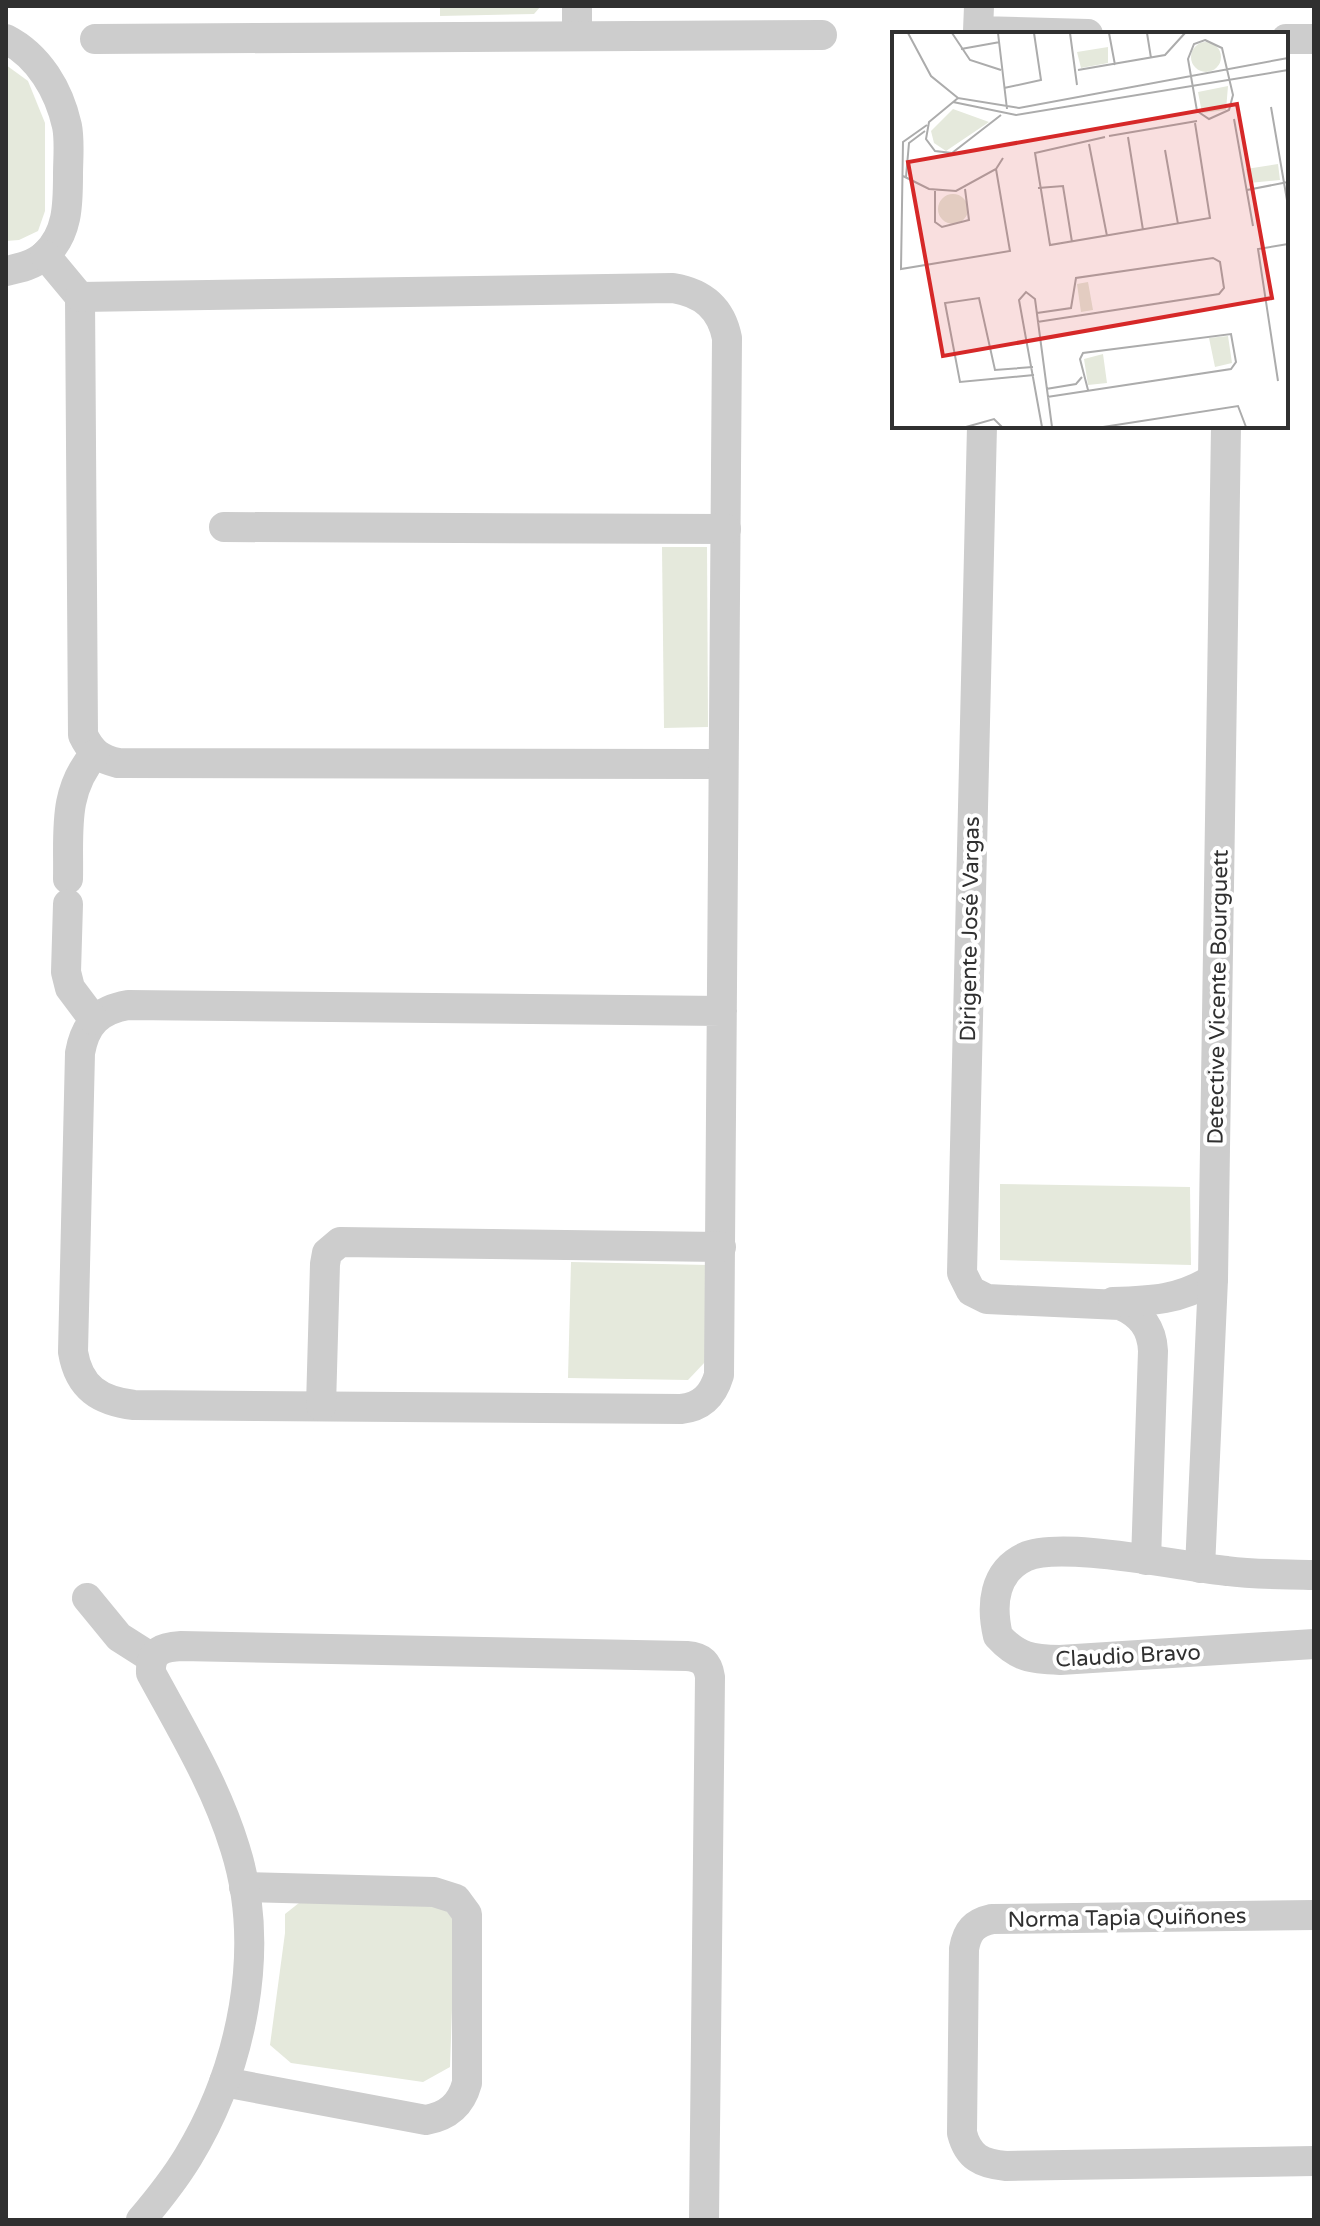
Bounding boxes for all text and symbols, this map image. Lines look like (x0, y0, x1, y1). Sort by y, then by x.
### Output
inset map (892, 32, 1288, 428)
street label: Dirigente José Vargas (955, 816, 985, 1042)
street label: Detective Vicente Bourguett (1202, 849, 1234, 1145)
street label: Claudio Bravo (1055, 1639, 1201, 1673)
street label: Norma Tapia Quiñones (1007, 1903, 1247, 1933)

